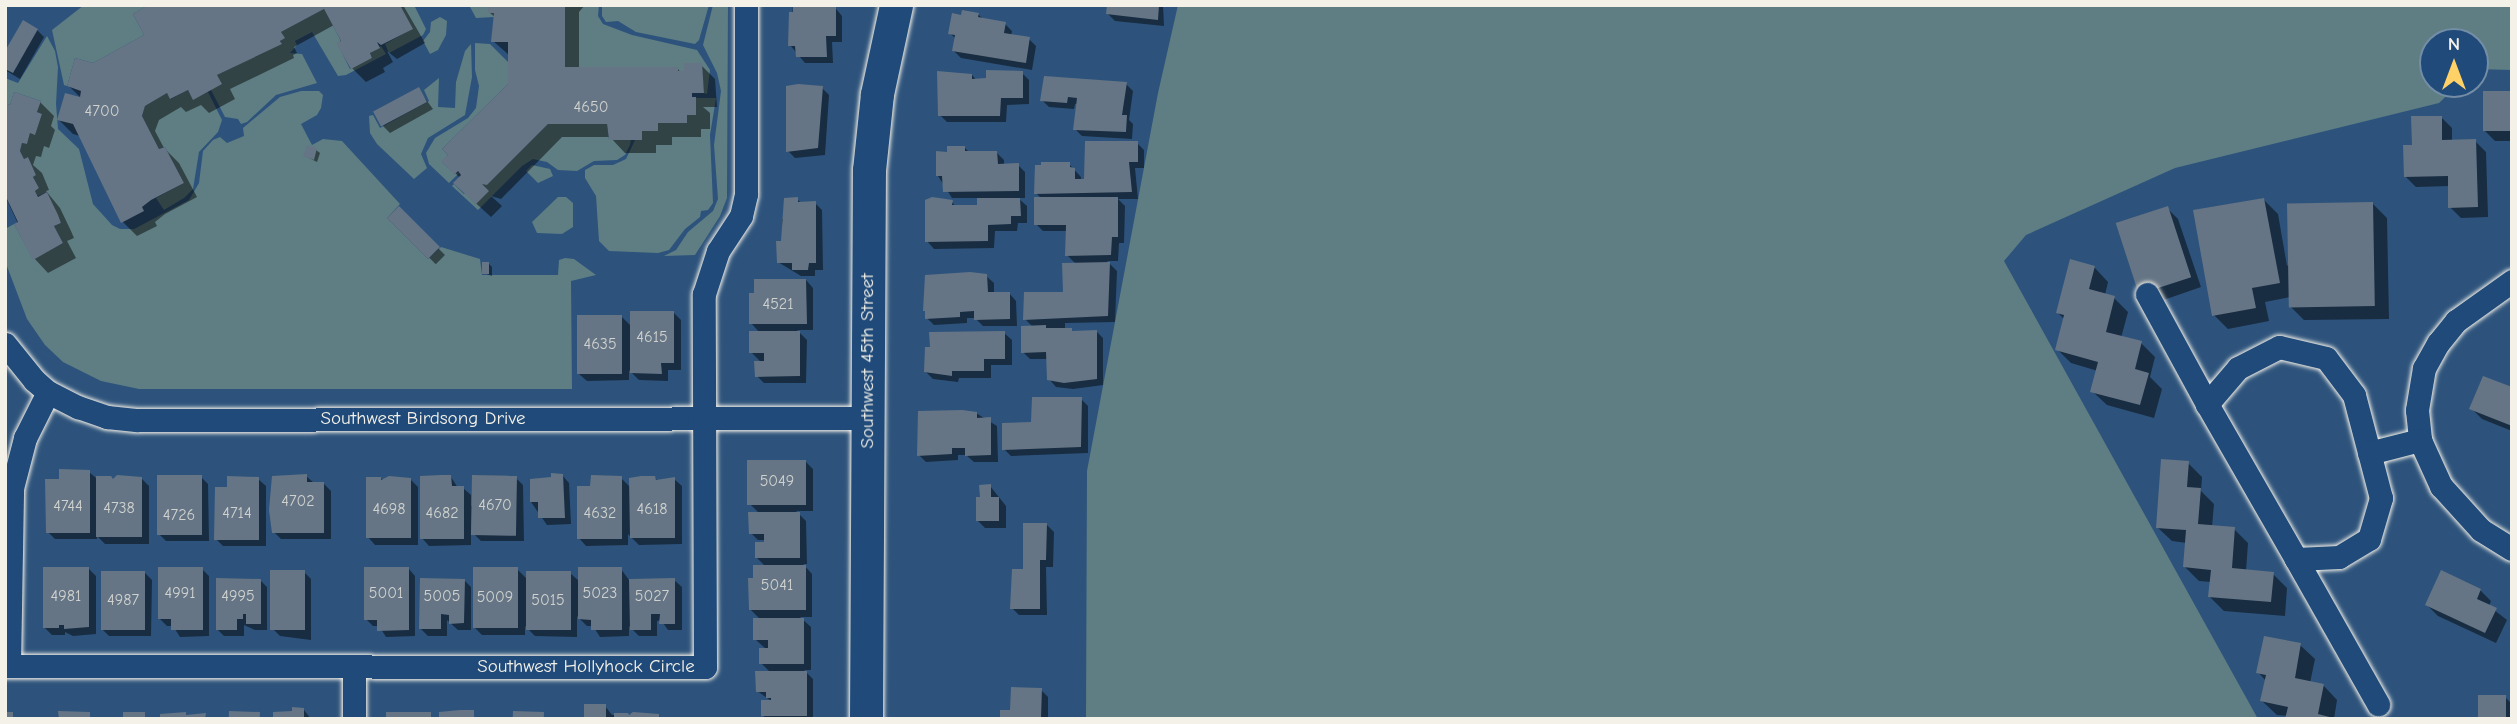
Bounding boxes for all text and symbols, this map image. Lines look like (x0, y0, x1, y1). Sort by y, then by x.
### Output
north arrow (2419, 28, 2489, 98)
text: N (2448, 33, 2460, 55)
house number: 4650 (574, 97, 608, 117)
house number: 4700 (85, 101, 119, 121)
street label: Southwest 45th Street (857, 273, 879, 449)
house number: 4521 (762, 294, 794, 314)
house number: 4615 (636, 327, 668, 347)
house number: 4635 (583, 334, 617, 354)
street label: Southwest Birdsong Drive (321, 408, 525, 430)
house number: 5049 (760, 471, 794, 491)
house number: 4702 (281, 491, 315, 511)
house number: 4670 (478, 495, 512, 515)
house number: 4744 (53, 496, 83, 516)
house number: 4738 (103, 498, 135, 518)
house number: 4698 (372, 499, 406, 519)
house number: 4618 (637, 499, 667, 519)
house number: 4714 (222, 503, 252, 523)
house number: 4682 (425, 503, 459, 523)
house number: 4632 (584, 503, 616, 523)
house number: 4726 (163, 505, 195, 525)
house number: 5041 (761, 575, 793, 595)
house number: 4991 (164, 583, 196, 603)
house number: 5001 (369, 583, 403, 603)
house number: 5023 (583, 583, 617, 603)
house number: 4981 (51, 586, 81, 606)
house number: 4995 (221, 586, 255, 606)
house number: 5005 (424, 586, 460, 606)
house number: 5027 (635, 586, 669, 606)
house number: 5009 (477, 587, 513, 607)
house number: 4987 (107, 590, 139, 610)
house number: 5015 (531, 590, 565, 610)
street label: Southwest Hollyhock Circle (477, 656, 695, 678)

